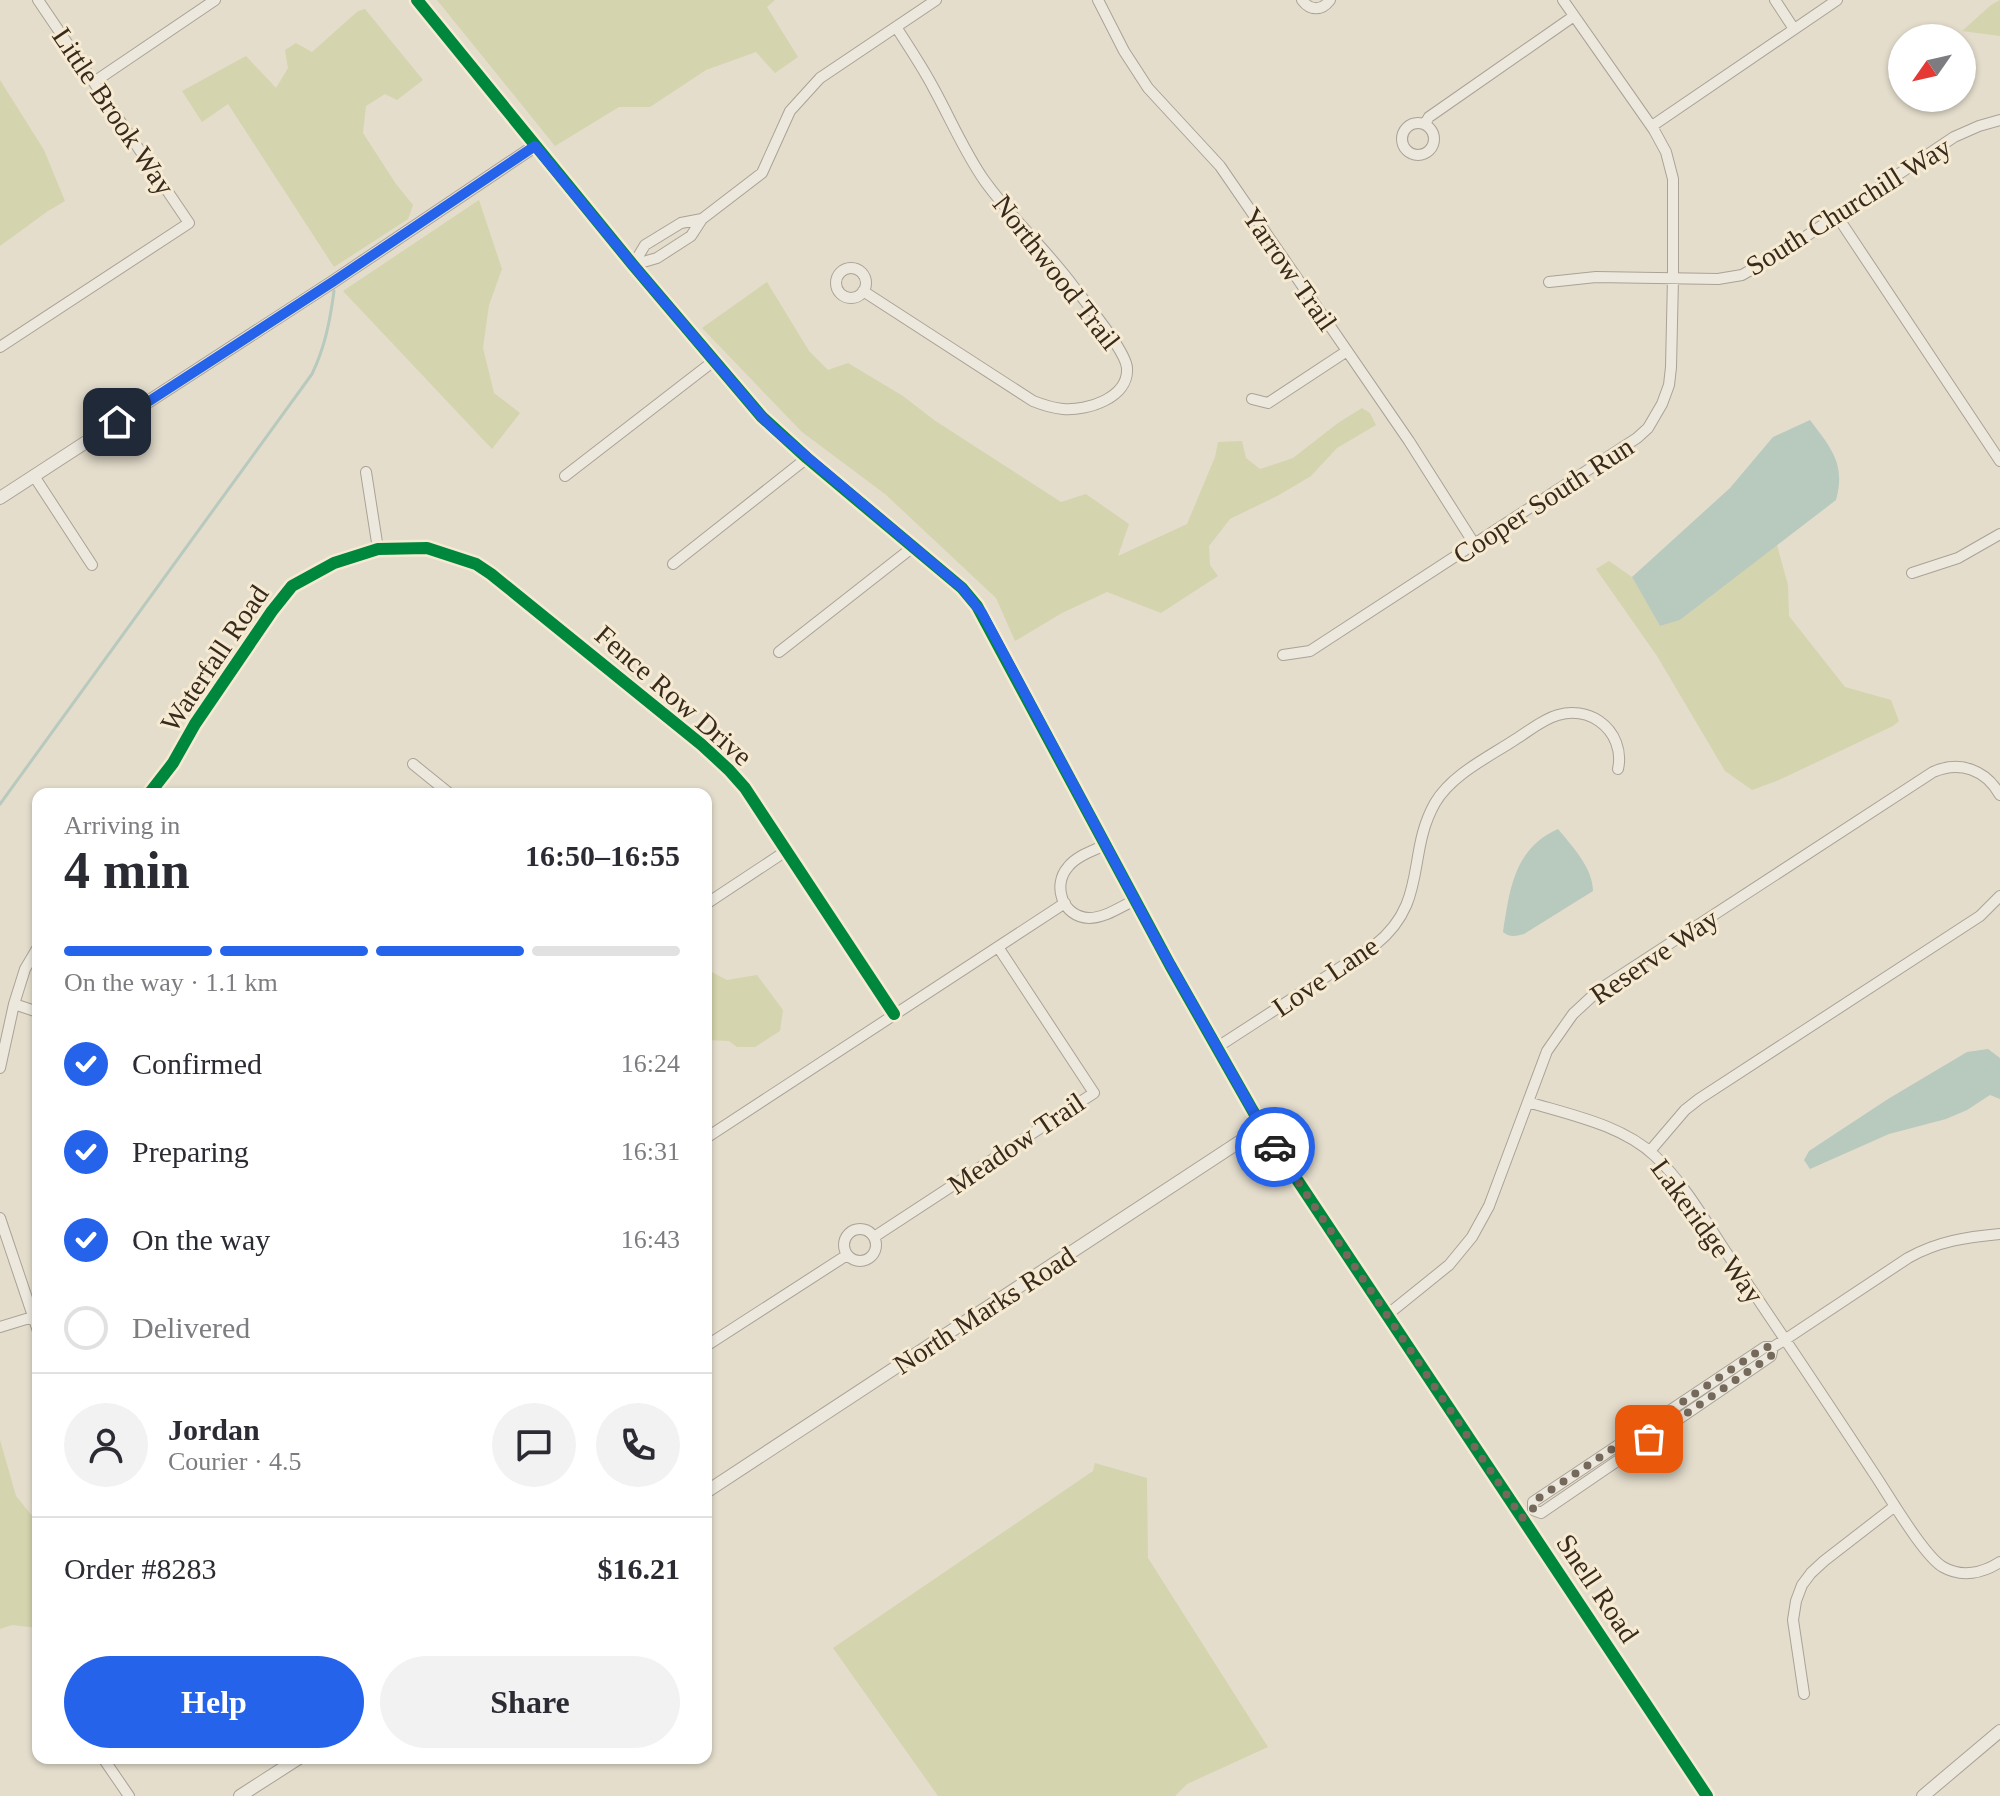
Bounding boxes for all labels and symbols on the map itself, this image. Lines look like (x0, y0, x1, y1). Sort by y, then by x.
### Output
street label: Little Brook Way (46, 22, 181, 201)
north arrow (1888, 24, 1976, 112)
street label: South Churchill Way (1740, 131, 1956, 282)
street label: Northwood Trail (987, 189, 1127, 356)
street label: Yarrow Trail (1236, 202, 1343, 337)
pin (83, 388, 151, 456)
street label: Cooper South Run (1447, 431, 1639, 570)
street label: Waterfall Road (154, 579, 275, 737)
street label: Fence Row Drive (589, 619, 758, 772)
street label: Reserve Way (1585, 902, 1724, 1010)
street label: Love Lane (1267, 930, 1384, 1023)
street label: Meadow Trail (942, 1086, 1091, 1200)
courier (1235, 1107, 1315, 1187)
street label: Lakeridge Way (1645, 1153, 1770, 1309)
street label: North Marks Road (888, 1240, 1081, 1381)
pin (1615, 1405, 1683, 1473)
street label: Snell Road (1550, 1528, 1645, 1648)

